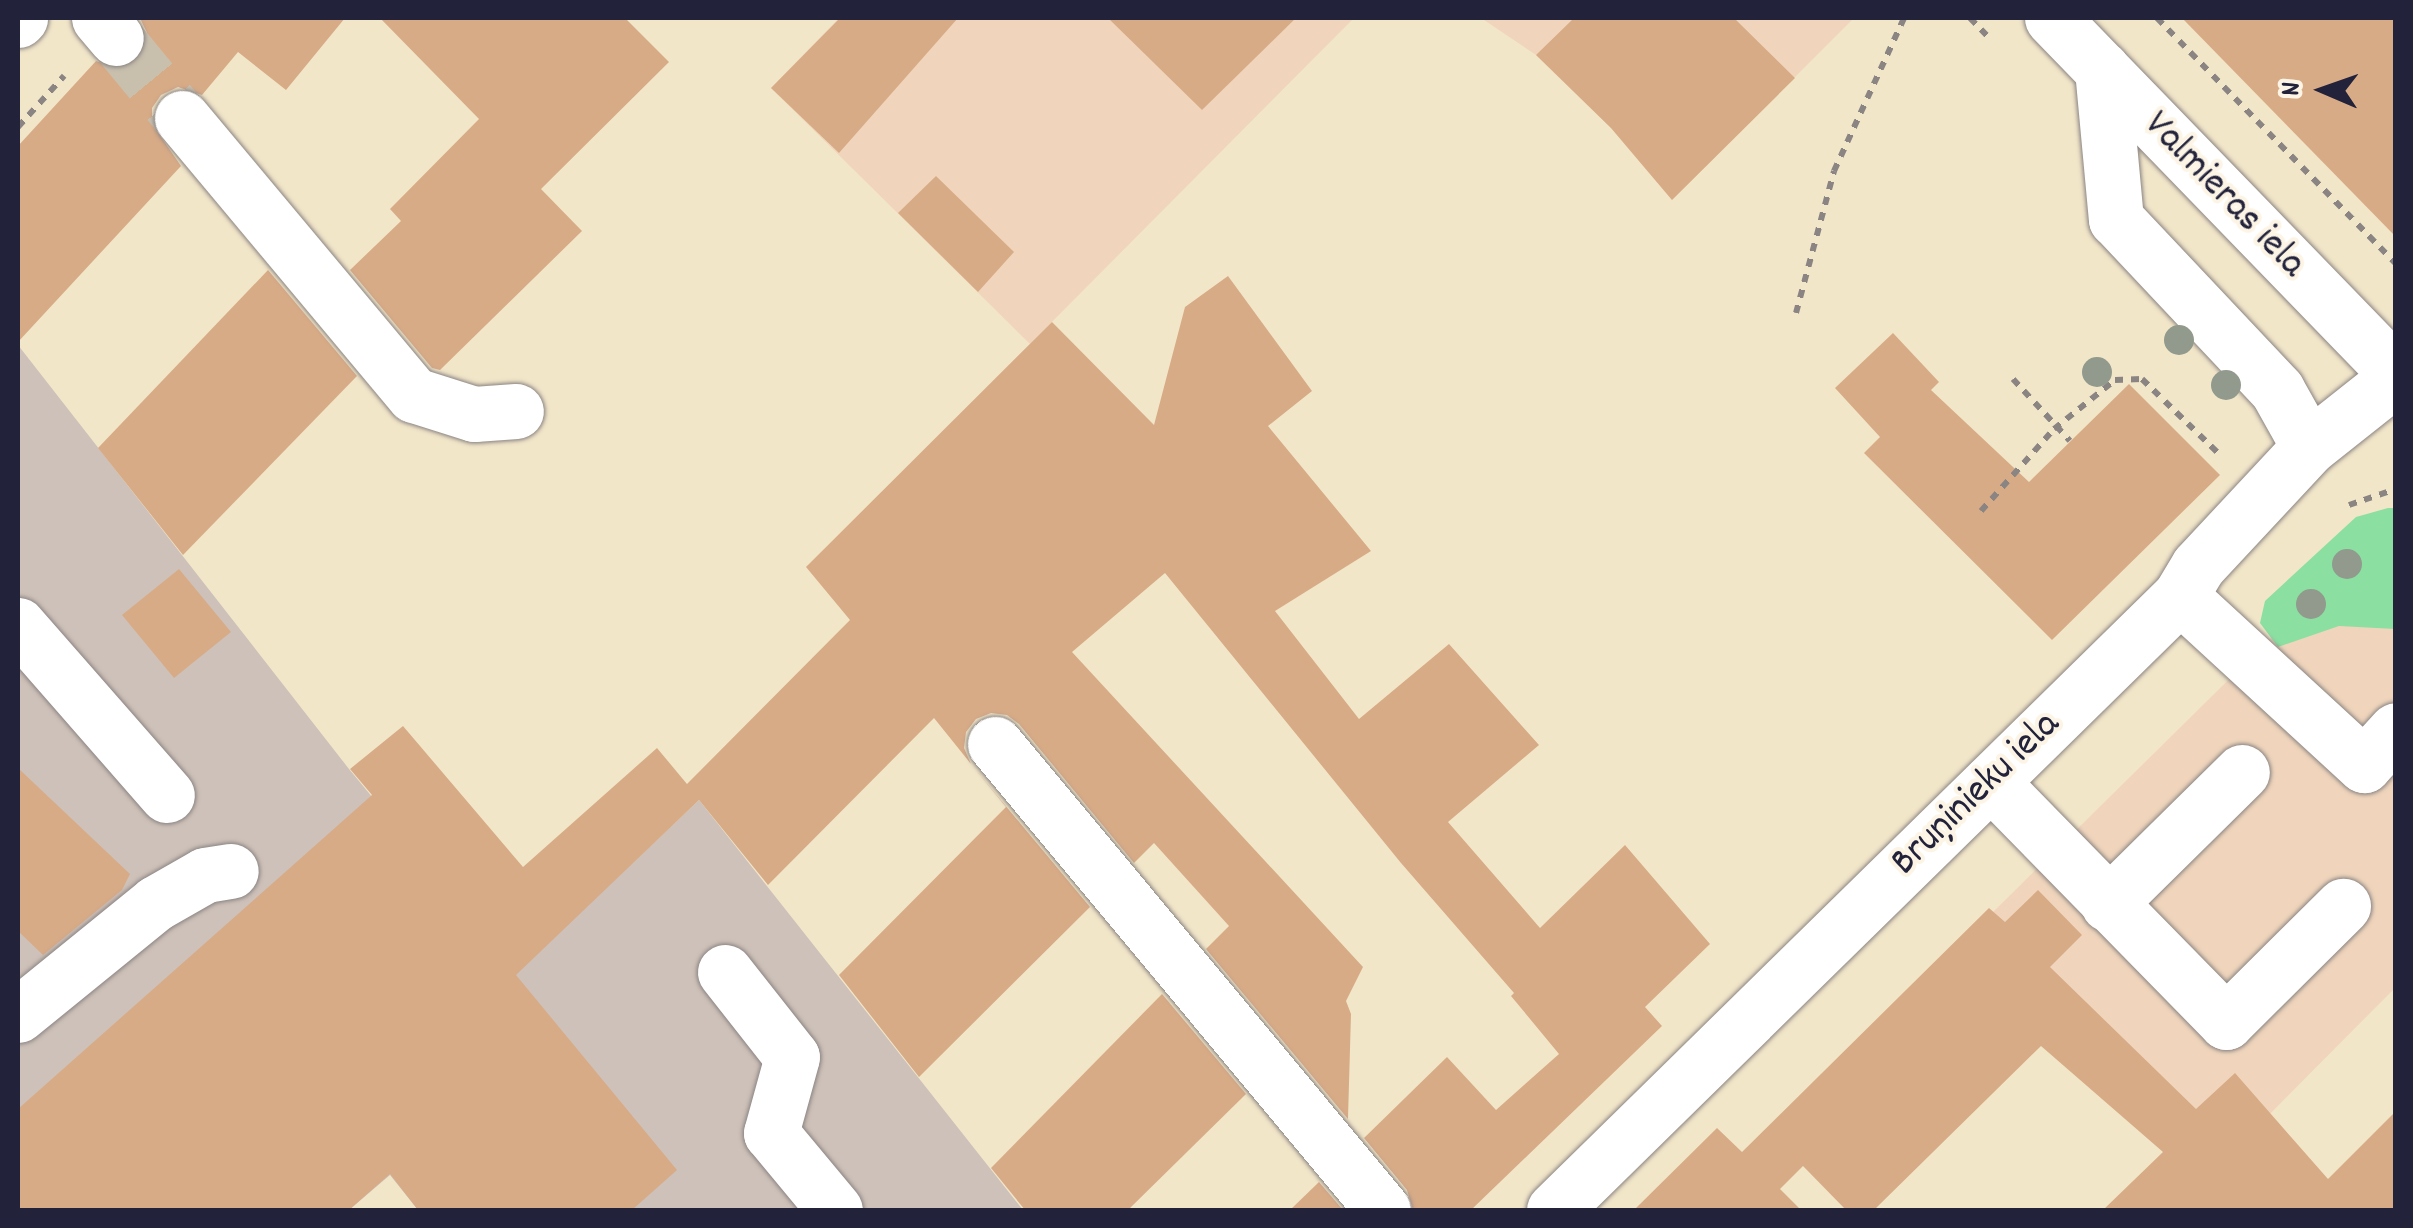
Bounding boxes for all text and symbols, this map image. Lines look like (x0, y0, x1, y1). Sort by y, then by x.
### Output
north arrow (2273, 40, 2373, 140)
text: N (2273, 81, 2313, 97)
street label: Valmieras iela (2132, 103, 2314, 289)
street label: Bruņinieku iela (1883, 703, 2071, 887)

